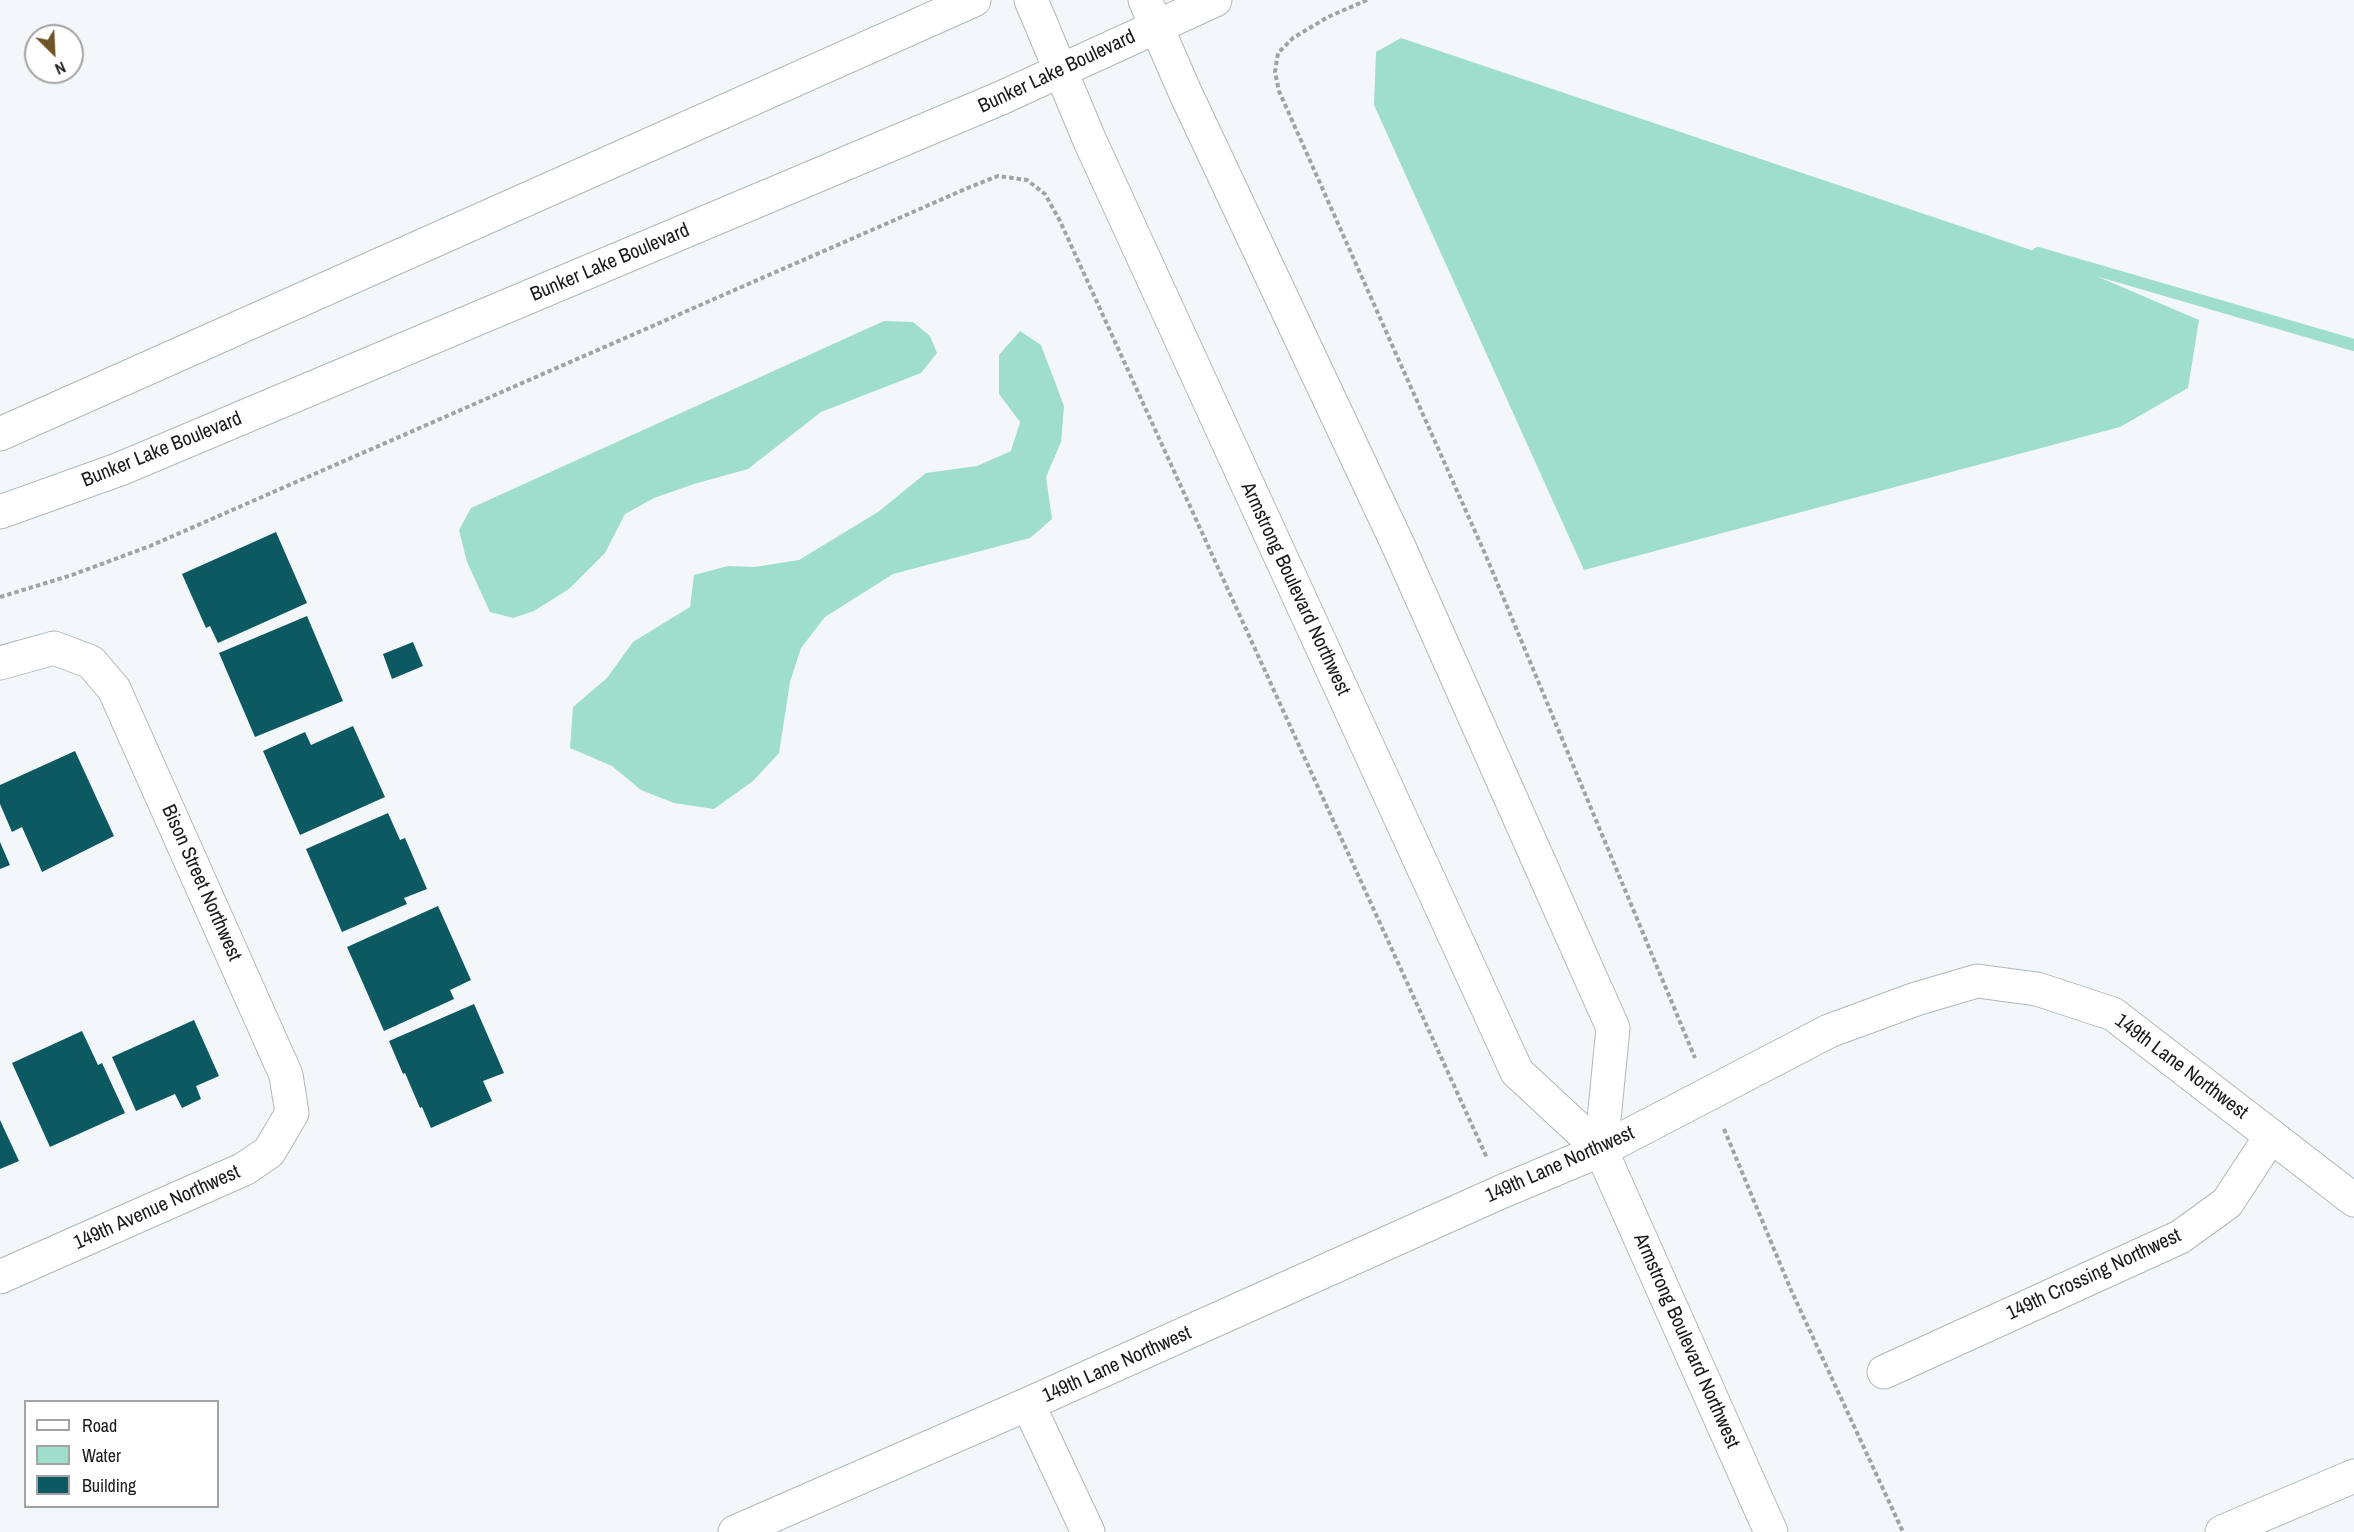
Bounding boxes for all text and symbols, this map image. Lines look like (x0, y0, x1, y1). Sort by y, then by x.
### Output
north arrow (24, 24, 84, 84)
street label: Bunker Lake Boulevard (975, 25, 1139, 119)
text: N (52, 57, 69, 81)
street label: Bunker Lake Boulevard (527, 219, 693, 307)
street label: Bunker Lake Boulevard (78, 407, 246, 493)
street label: Armstrong Boulevard Northwest (1235, 479, 1355, 699)
street label: Bison Street Northwest (156, 801, 246, 965)
street label: 149th Lane Northwest (2110, 1009, 2252, 1125)
street label: 149th Lane Northwest (1482, 1121, 1638, 1209)
street label: 149th Avenue Northwest (70, 1161, 244, 1255)
street label: 149th Crossing Northwest (2003, 1224, 2185, 1326)
street label: Armstrong Boulevard Northwest (1628, 1230, 1744, 1452)
street label: 149th Lane Northwest (1039, 1321, 1195, 1409)
legend (24, 1400, 219, 1508)
text: Road (82, 1413, 117, 1438)
text: Water (82, 1443, 121, 1468)
text: Building (82, 1473, 136, 1498)

